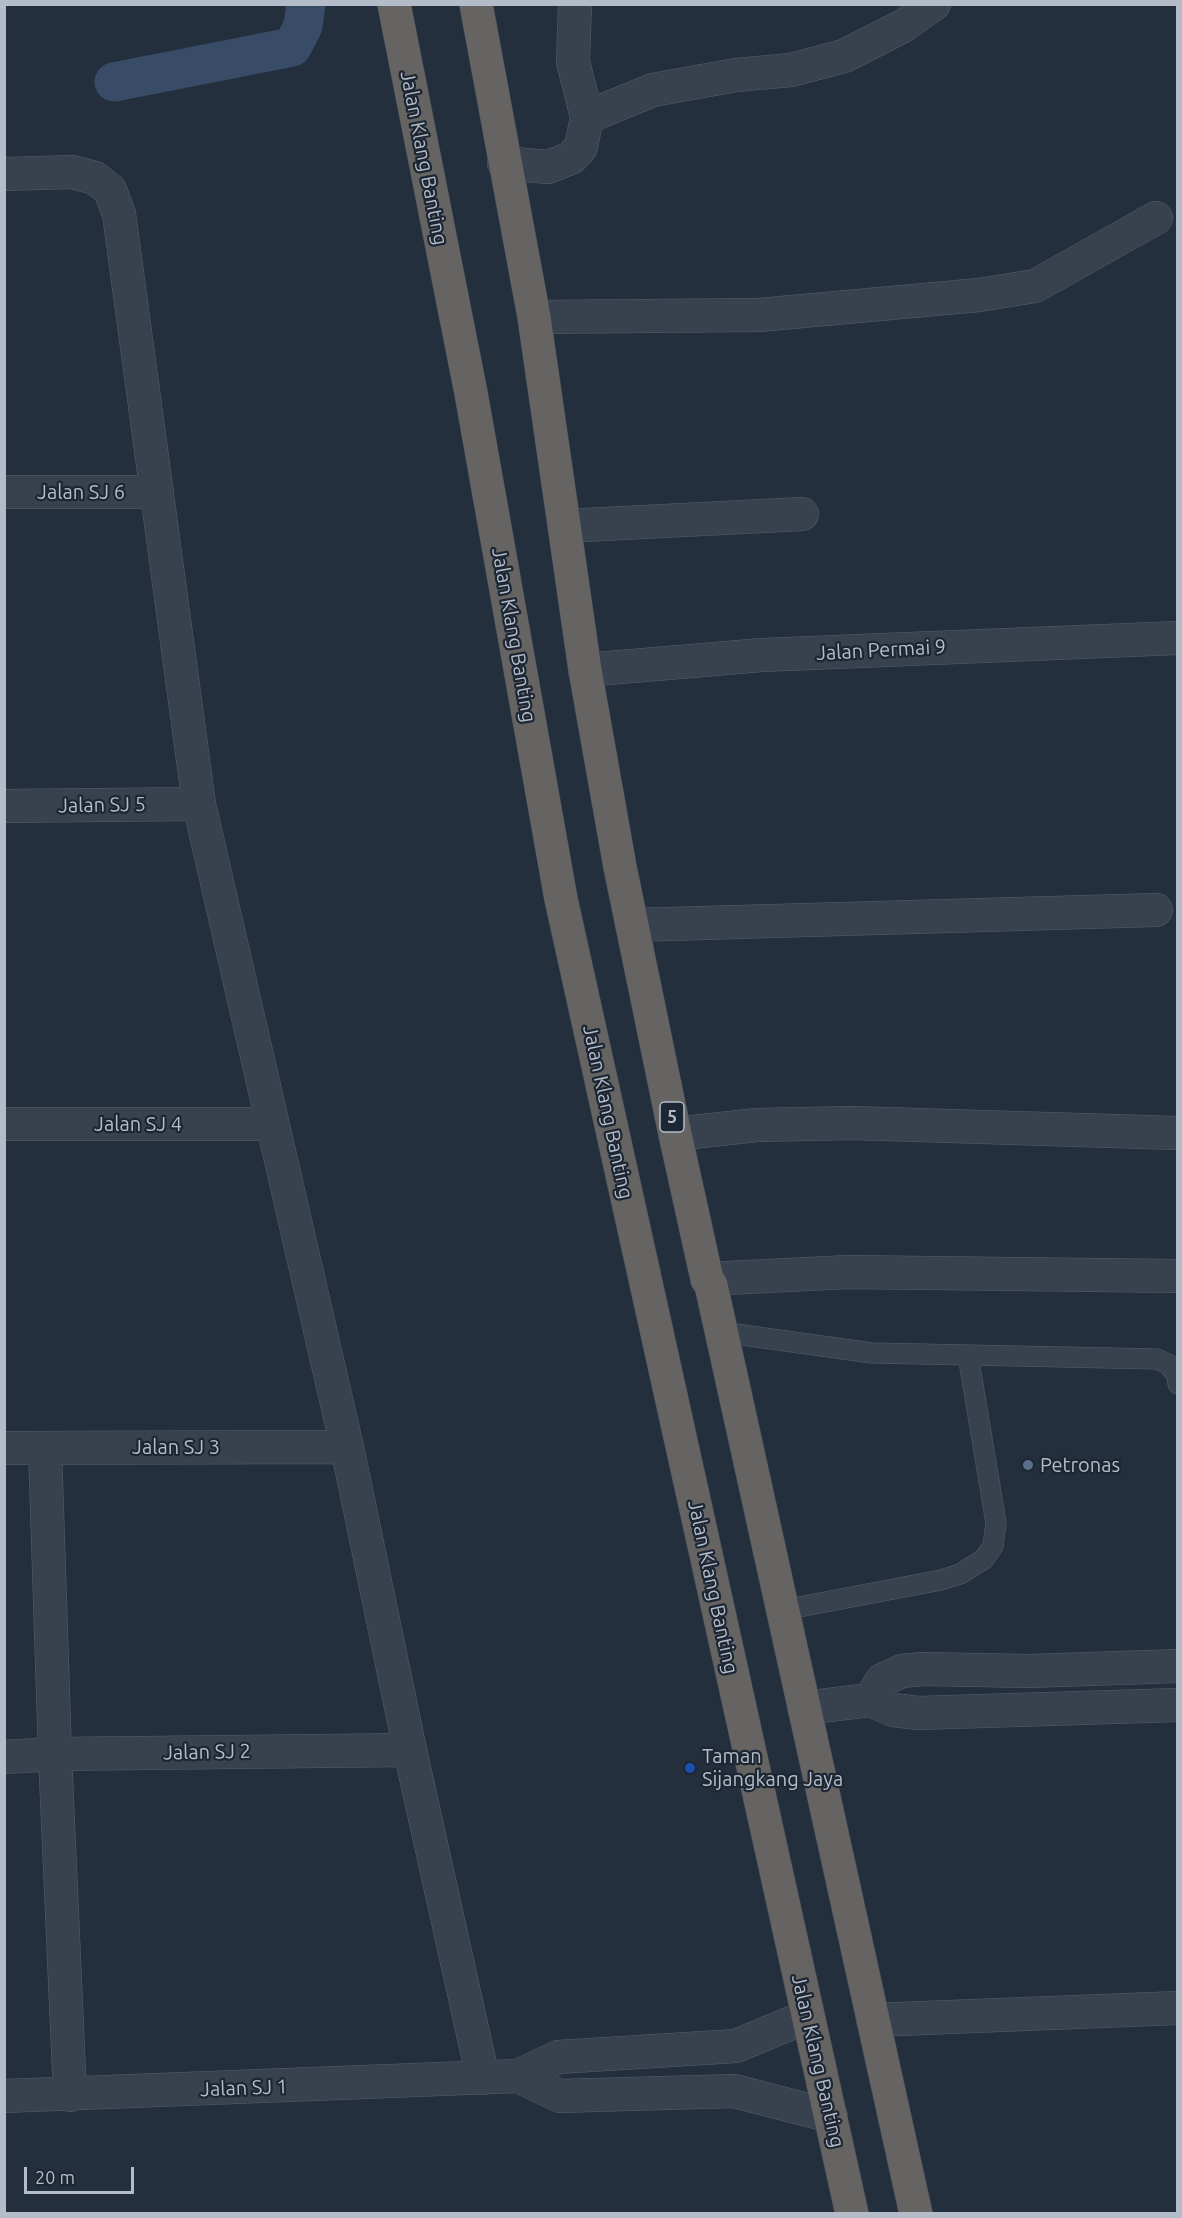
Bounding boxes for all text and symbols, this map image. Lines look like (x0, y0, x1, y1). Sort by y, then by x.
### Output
street label: Jalan Klang Banting (395, 69, 453, 247)
street label: Jalan SJ 6 (37, 480, 125, 504)
street label: Jalan Klang Banting (487, 546, 541, 724)
street label: Jalan Permai 9 (815, 635, 947, 665)
street label: Jalan SJ 5 (58, 792, 146, 818)
street label: Jalan Klang Banting (578, 1023, 638, 1201)
road number: 5 (660, 1102, 684, 1132)
street label: Jalan SJ 4 (94, 1112, 182, 1136)
street label: Jalan SJ 3 (132, 1435, 220, 1459)
place label: Petronas (1040, 1453, 1120, 1477)
marker: Petronas (1021, 1458, 1035, 1472)
street label: Jalan Klang Banting (683, 1498, 743, 1676)
street label: Jalan SJ 2 (163, 1739, 251, 1765)
place label: Taman Sijangkang Jaya (702, 1744, 843, 1791)
marker: Taman Sijangkang Jaya (683, 1761, 697, 1775)
street label: Jalan Klang Banting (786, 1972, 850, 2150)
street label: Jalan SJ 1 (200, 2074, 288, 2102)
scale bar (27, 2155, 136, 2193)
text: 20 m (35, 2167, 75, 2187)

